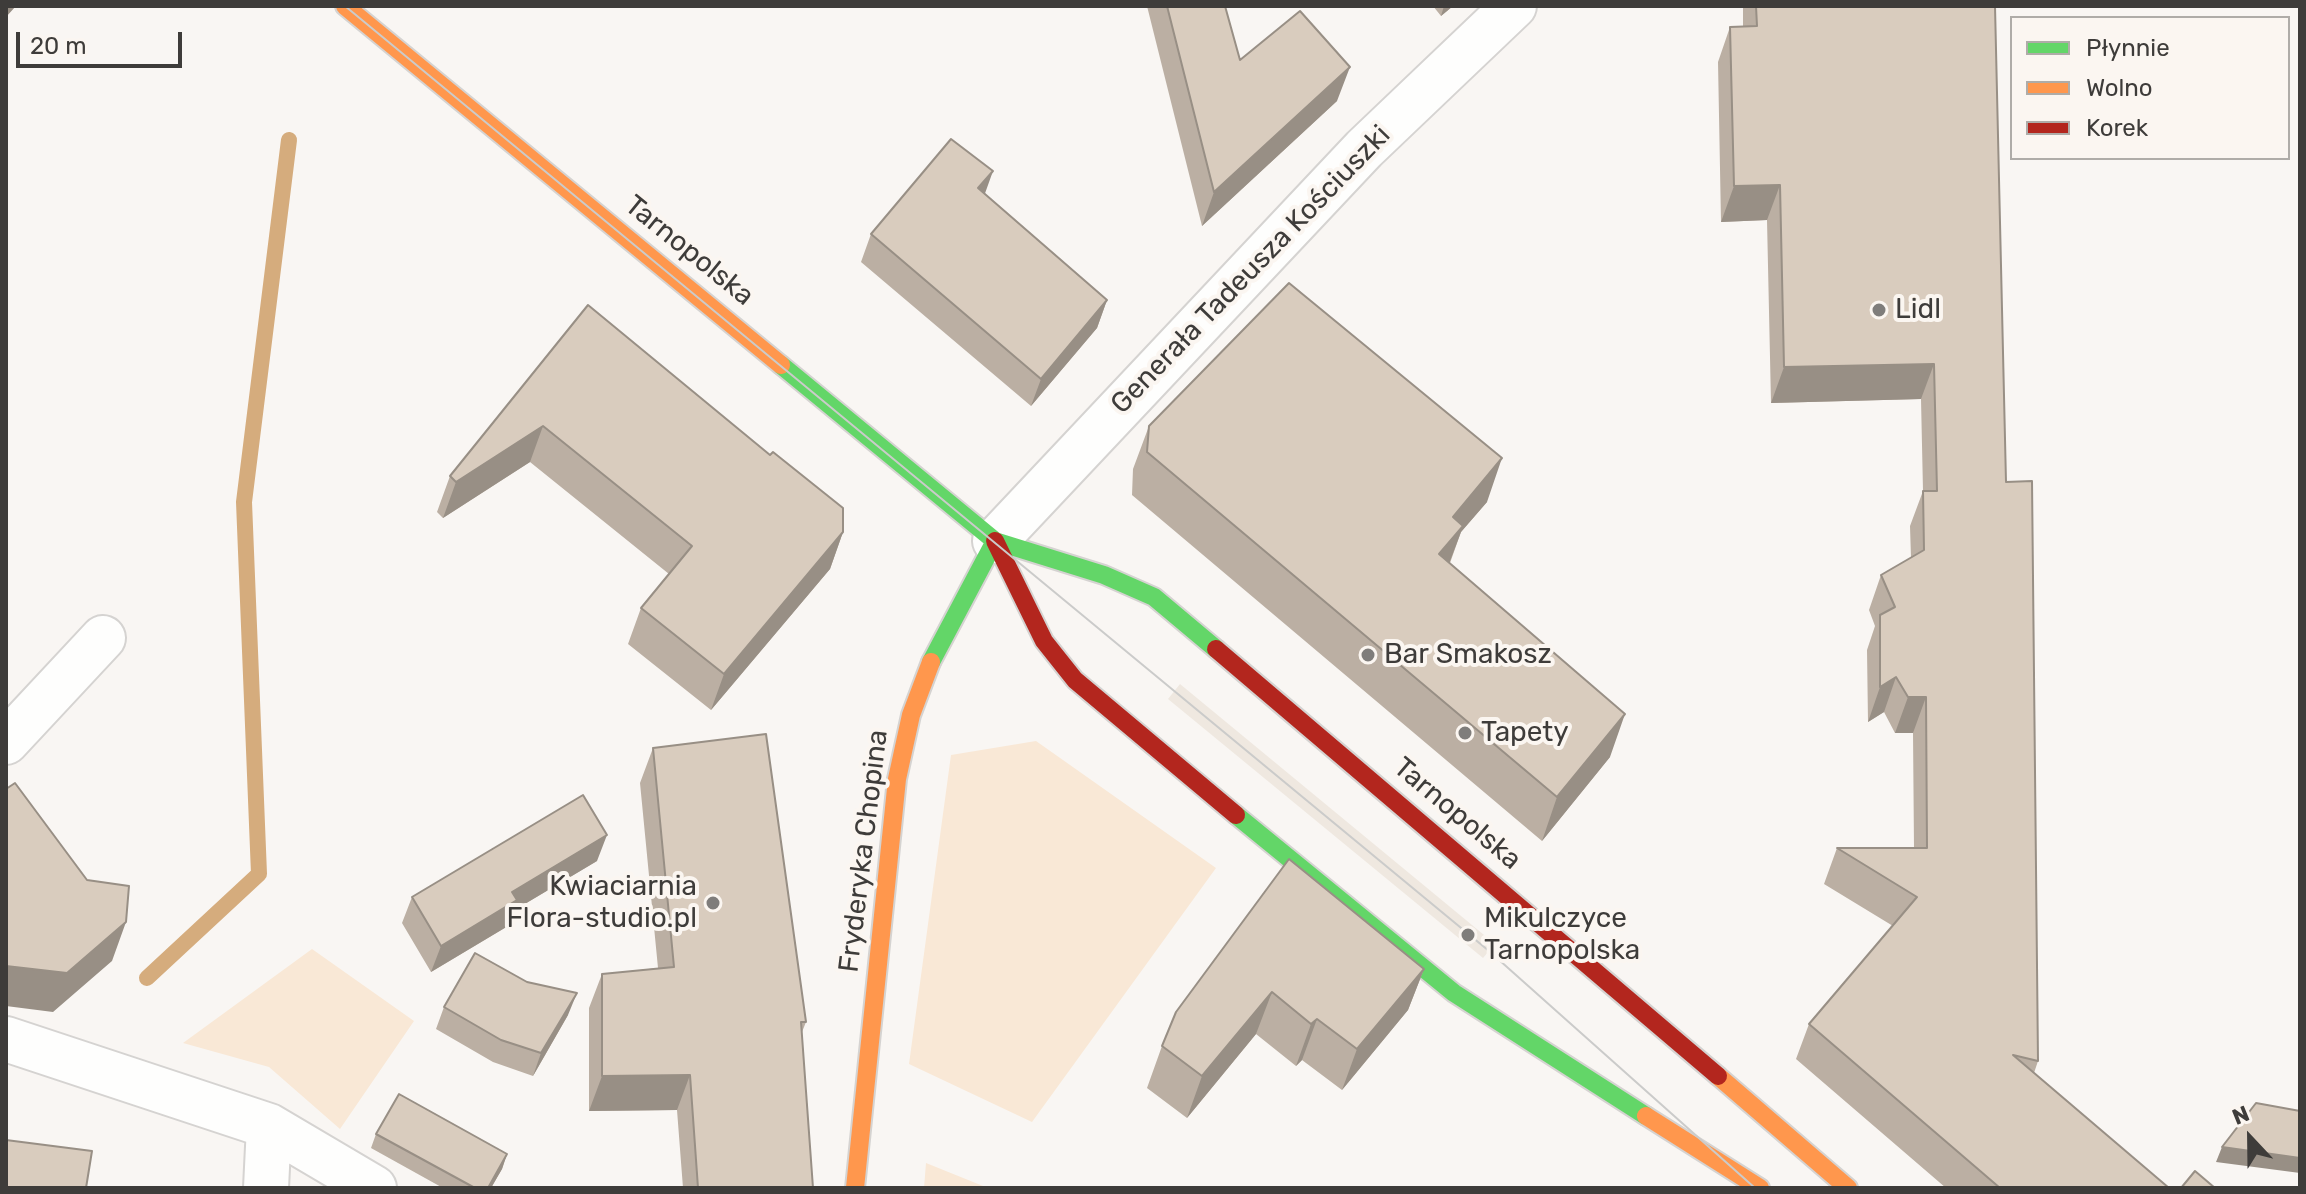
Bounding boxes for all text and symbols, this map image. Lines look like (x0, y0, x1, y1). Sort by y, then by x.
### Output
scale bar (20, 16, 186, 66)
legend (2010, 16, 2290, 160)
text: 20 m (30, 32, 87, 60)
text: Płynnie (2086, 34, 2170, 62)
text: Wolno (2086, 74, 2153, 102)
text: Korek (2086, 114, 2148, 142)
street label: Generała Tadeusza Kościuszki (1104, 119, 1398, 421)
street label: Tarnopolska (618, 189, 760, 313)
place label: Lidl (1895, 293, 1941, 327)
marker: Lidl (1870, 301, 1888, 319)
place label: Bar Smakosz (1384, 638, 1552, 672)
marker: Bar Smakosz (1359, 646, 1377, 664)
place label: Tapety (1481, 716, 1569, 750)
marker: Tapety (1456, 724, 1474, 742)
street label: Fryderyka Chopina (832, 728, 896, 974)
street label: Tarnopolska (1386, 751, 1528, 877)
place label: Kwiaciarnia Flora-studio.pl (507, 870, 697, 936)
marker: Kwiaciarnia Flora-studio.pl (704, 894, 722, 912)
place label: Mikulczyce Tarnopolska (1484, 902, 1640, 968)
marker: Mikulczyce Tarnopolska (1459, 926, 1477, 944)
north arrow (2210, 1098, 2290, 1178)
text: N (2228, 1100, 2253, 1131)

